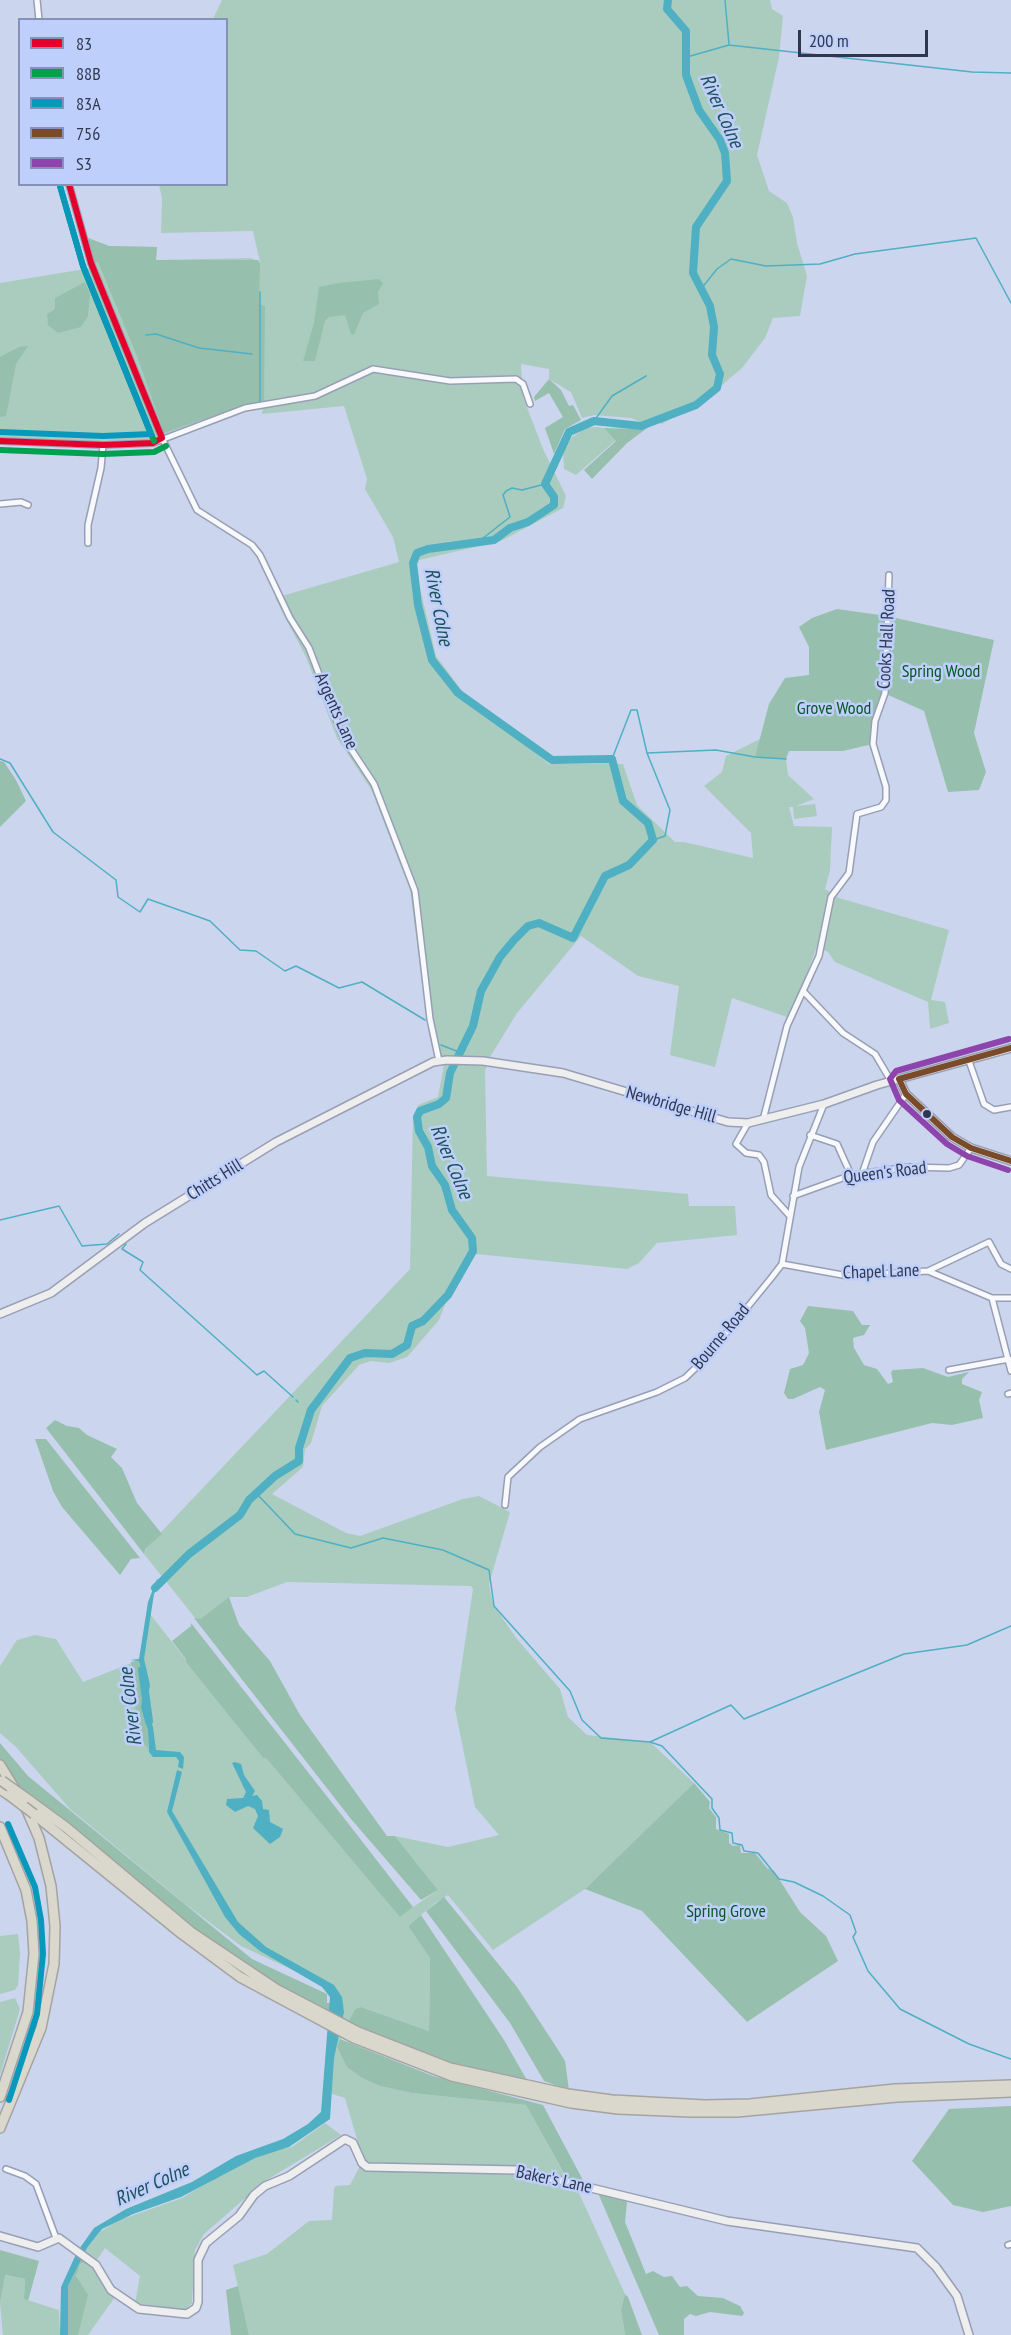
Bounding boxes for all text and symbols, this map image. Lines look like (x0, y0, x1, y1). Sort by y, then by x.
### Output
legend (18, 18, 228, 186)
scale bar (801, 18, 932, 56)
text: 200 m (809, 29, 849, 52)
text: 83 (76, 32, 92, 55)
text: 88B (76, 62, 101, 85)
water label: River Colne (694, 70, 748, 152)
text: 83A (76, 92, 101, 115)
text: 756 (76, 122, 100, 145)
text: S3 (76, 152, 92, 175)
water label: River Colne (419, 566, 457, 648)
street label: Cooks Hall Road (874, 589, 900, 689)
park label: Spring Wood (902, 661, 980, 683)
street label: Argents Lane (310, 670, 362, 752)
park label: Grove Wood (797, 698, 871, 720)
street label: Newbridge Hill (623, 1082, 719, 1128)
unlabelled marker (921, 1108, 933, 1120)
water label: River Colne (425, 1121, 477, 1203)
street label: Chitts Hill (183, 1154, 247, 1206)
street label: Queen's Road (842, 1157, 928, 1189)
street label: Chapel Lane (842, 1260, 920, 1284)
street label: Bourne Road (687, 1300, 755, 1374)
water label: River Colne (114, 1667, 148, 1747)
park label: Spring Grove (686, 1901, 766, 1923)
water label: River Colne (111, 2158, 193, 2212)
street label: Baker's Lane (514, 2161, 594, 2199)

